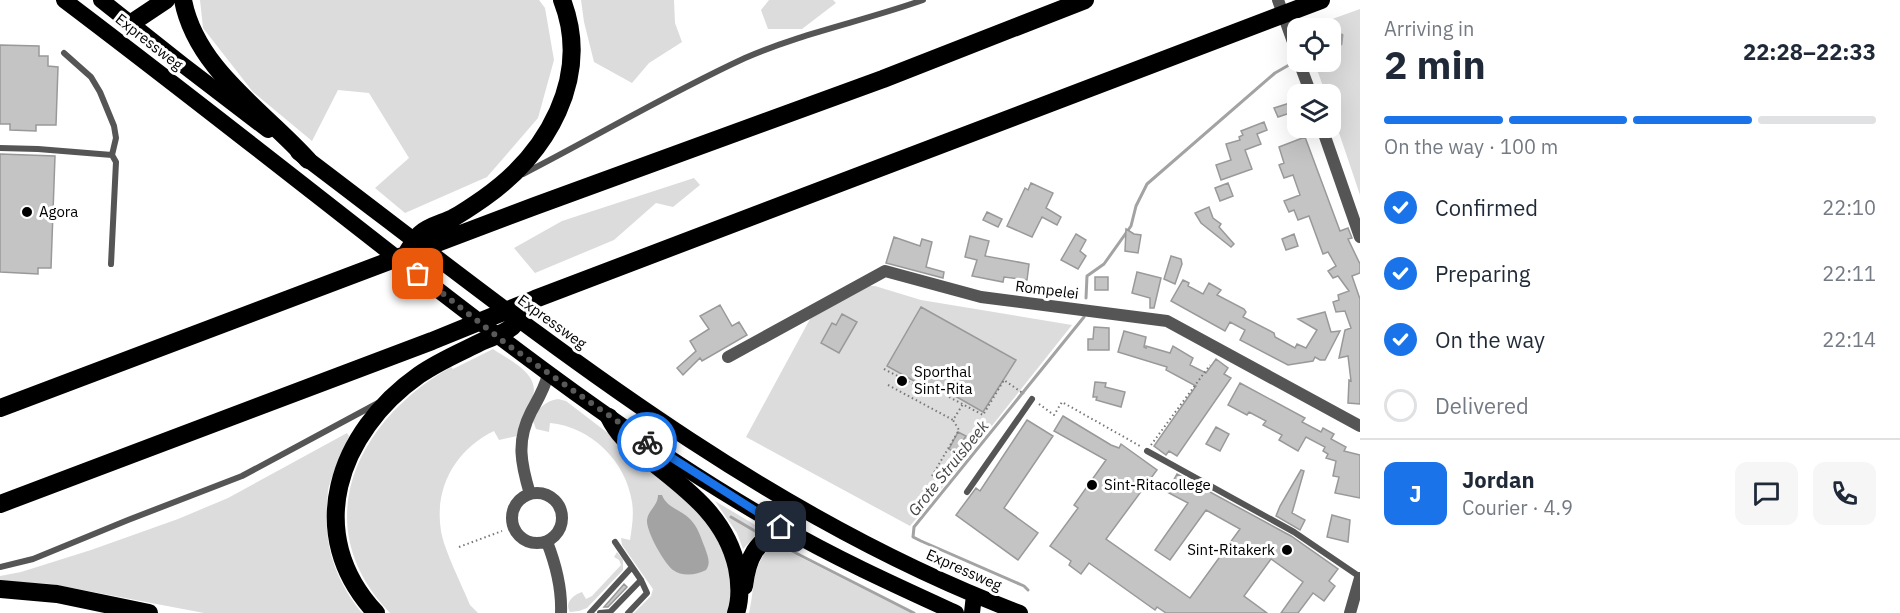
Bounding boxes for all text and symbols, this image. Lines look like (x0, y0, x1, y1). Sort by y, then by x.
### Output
street label: Expressweg (112, 9, 187, 74)
text: Arriving in (1384, 15, 1474, 42)
map controls (1287, 18, 1341, 138)
button: locate (1287, 18, 1341, 72)
text: 22:28–22:33 (1743, 37, 1876, 66)
text: 2 min (1384, 39, 1486, 90)
button: layers (1287, 84, 1341, 138)
text: On the way · 100 m (1384, 133, 1558, 160)
icon: check (1384, 191, 1417, 224)
text: Confirmed (1435, 193, 1538, 222)
text: 22:10 (1822, 194, 1876, 221)
place label: Agora (39, 202, 78, 221)
marker: Agora (20, 205, 34, 219)
pin (392, 248, 443, 299)
icon: bag (401, 257, 434, 290)
icon: check (1384, 257, 1417, 290)
text: Preparing (1435, 259, 1530, 288)
text: 22:11 (1822, 260, 1876, 287)
street label: Rompelei (1014, 276, 1080, 303)
street label: Expressweg (514, 290, 591, 353)
icon: check (1384, 323, 1417, 356)
text: On the way (1435, 325, 1545, 354)
text: 22:14 (1822, 326, 1876, 353)
place label: Sporthal Sint-Rita (914, 362, 973, 398)
marker: Sporthal Sint-Rita (895, 374, 909, 388)
text: Delivered (1435, 391, 1529, 420)
courier (617, 412, 677, 472)
water label: Grote Struisbeek (903, 416, 993, 520)
icon: bike (631, 426, 664, 459)
button: chat (1735, 462, 1798, 525)
button: phone (1813, 462, 1876, 525)
text: Jordan (1462, 465, 1535, 494)
place label: Sint-Ritacollege (1104, 475, 1211, 494)
marker: Sint-Ritacollege (1085, 478, 1099, 492)
text: J (1409, 479, 1422, 508)
text: Courier · 4.9 (1462, 494, 1573, 521)
pin (755, 501, 806, 552)
icon: home (764, 510, 797, 543)
place label: Sint-Ritakerk (1187, 540, 1275, 559)
marker: Sint-Ritakerk (1280, 543, 1294, 557)
street label: Expressweg (923, 544, 1005, 595)

